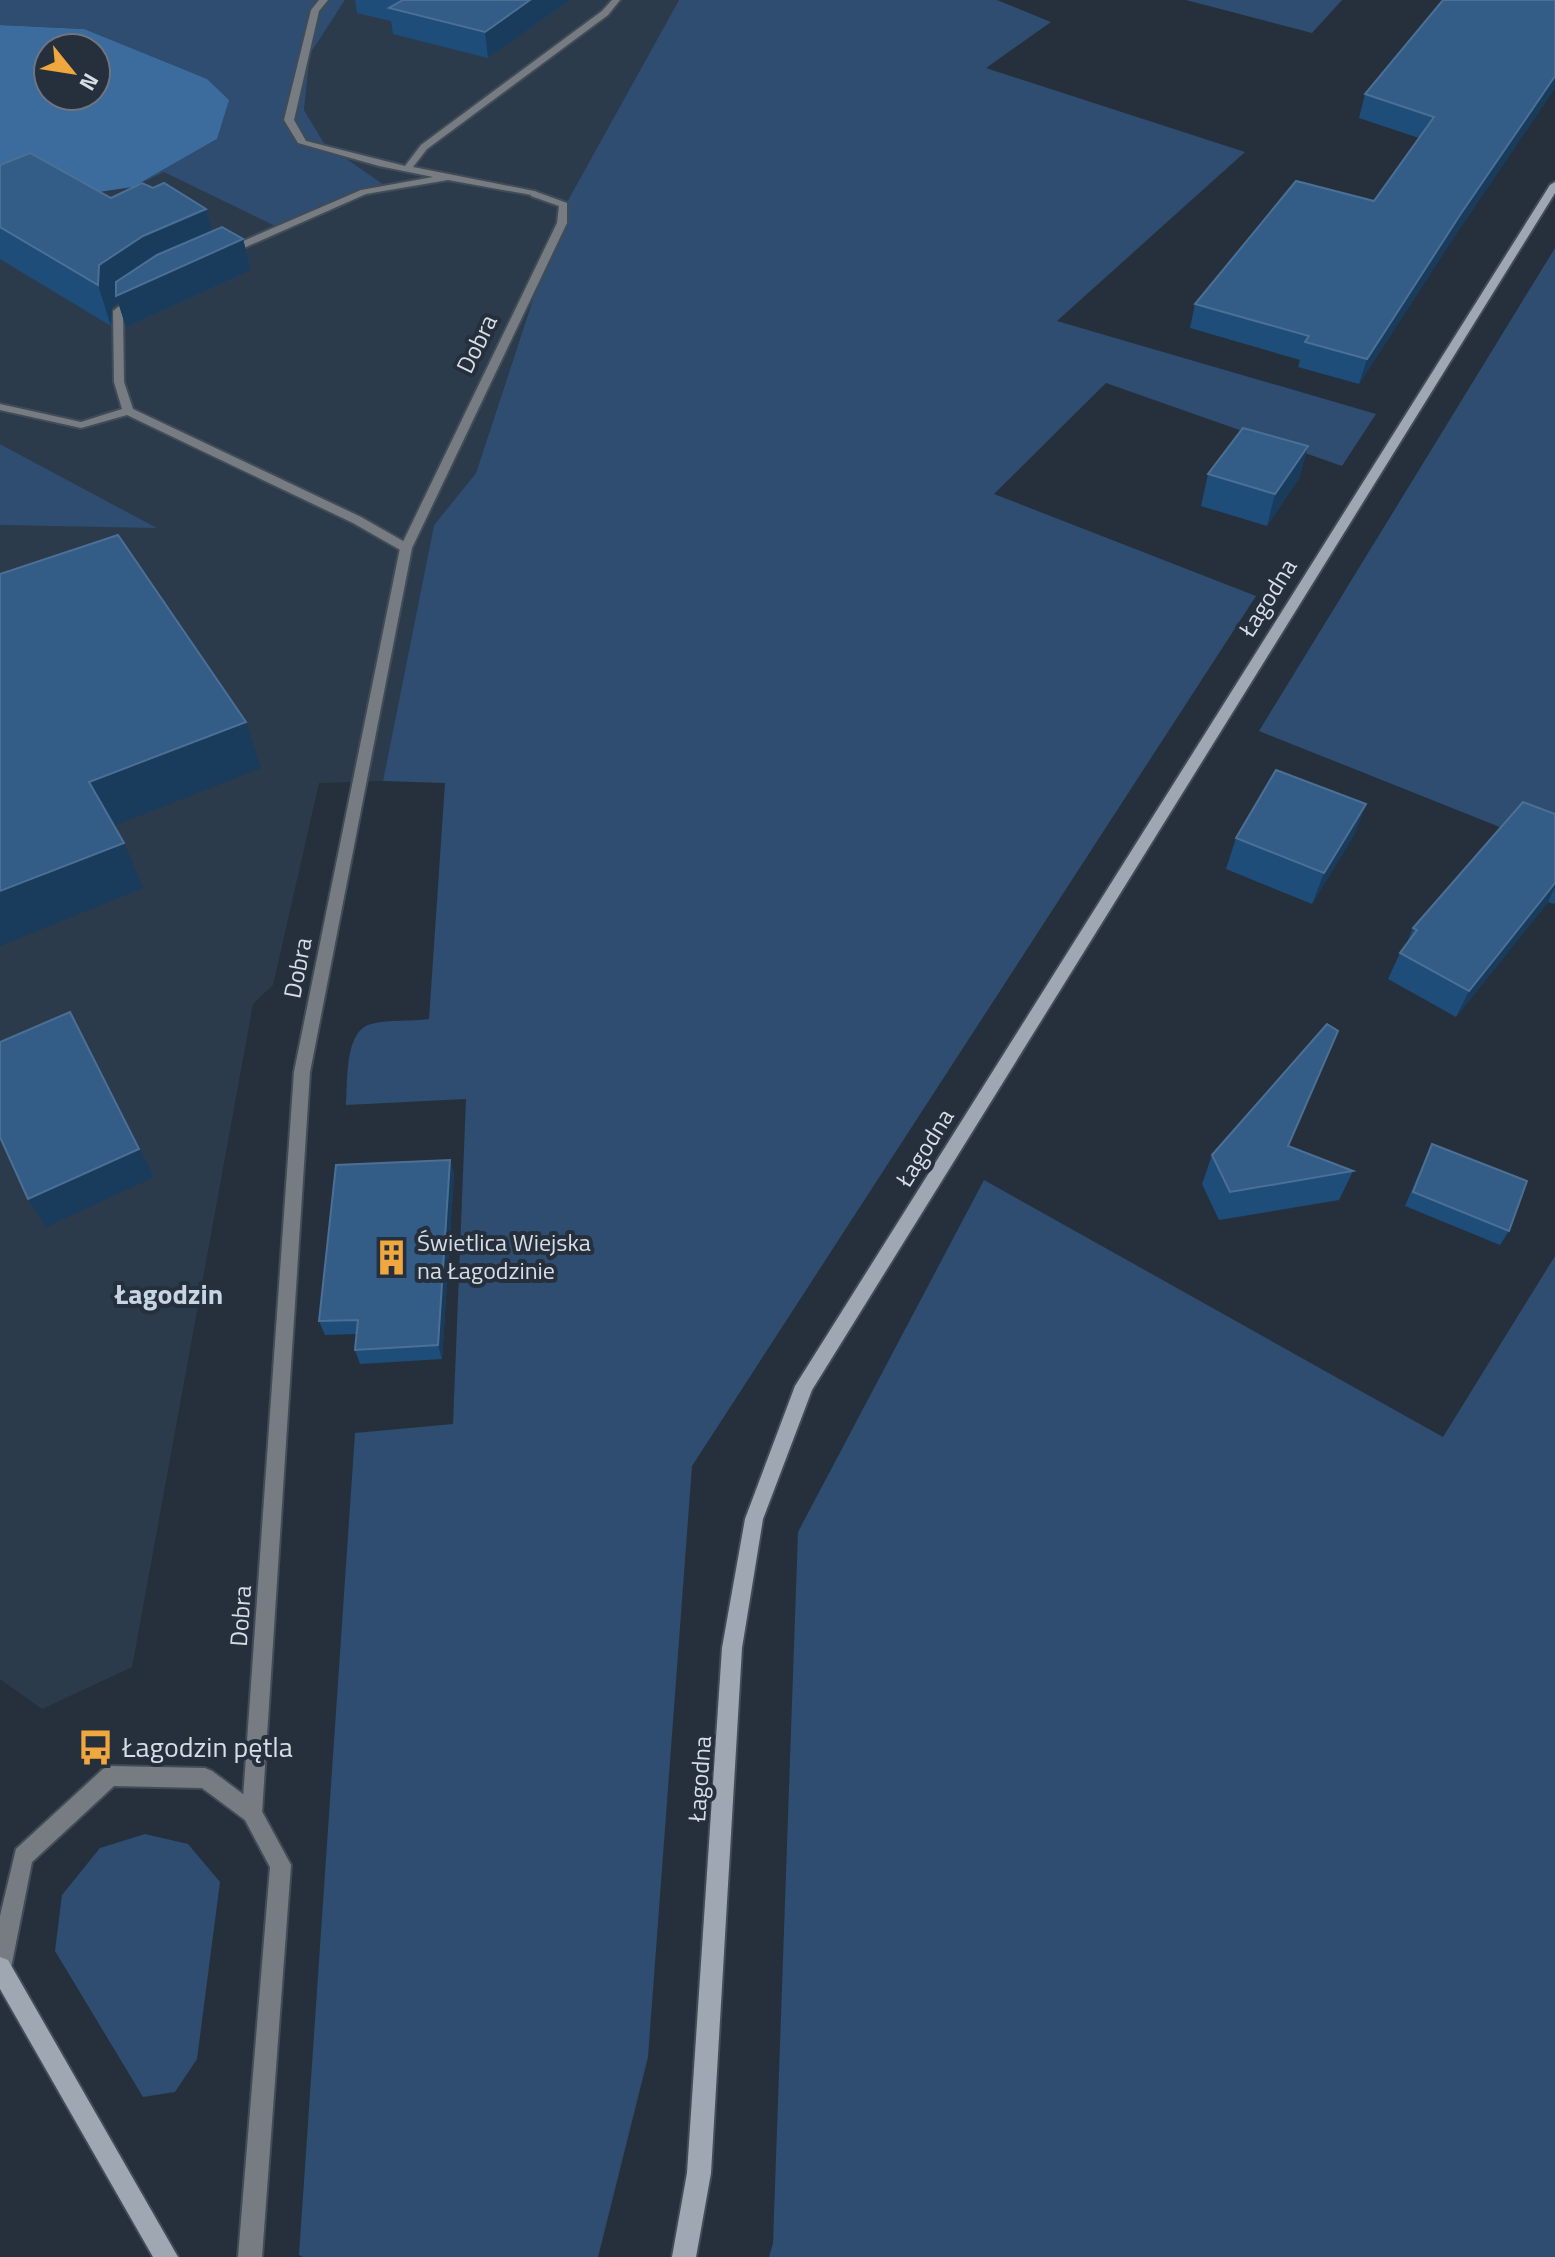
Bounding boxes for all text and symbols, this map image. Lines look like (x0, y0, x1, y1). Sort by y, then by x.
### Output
north arrow (32, 32, 112, 112)
text: N (71, 67, 108, 97)
street label: Dobra (447, 308, 506, 379)
street label: Łagodna (1229, 551, 1305, 644)
street label: Dobra (274, 934, 321, 1001)
street label: Łagodna (886, 1101, 962, 1194)
place label: Świetlica Wiejska na Łagodzinie (417, 1224, 591, 1288)
building icon: Świetlica Wiejska na Łagodzinie (372, 1238, 410, 1276)
district label: Łagodzin (114, 1272, 223, 1315)
street label: Dobra (220, 1584, 260, 1648)
place label: Łagodzin pętla (121, 1725, 293, 1768)
bus stop icon: Łagodzin pętla (77, 1728, 115, 1766)
street label: Łagodna (678, 1735, 720, 1824)

